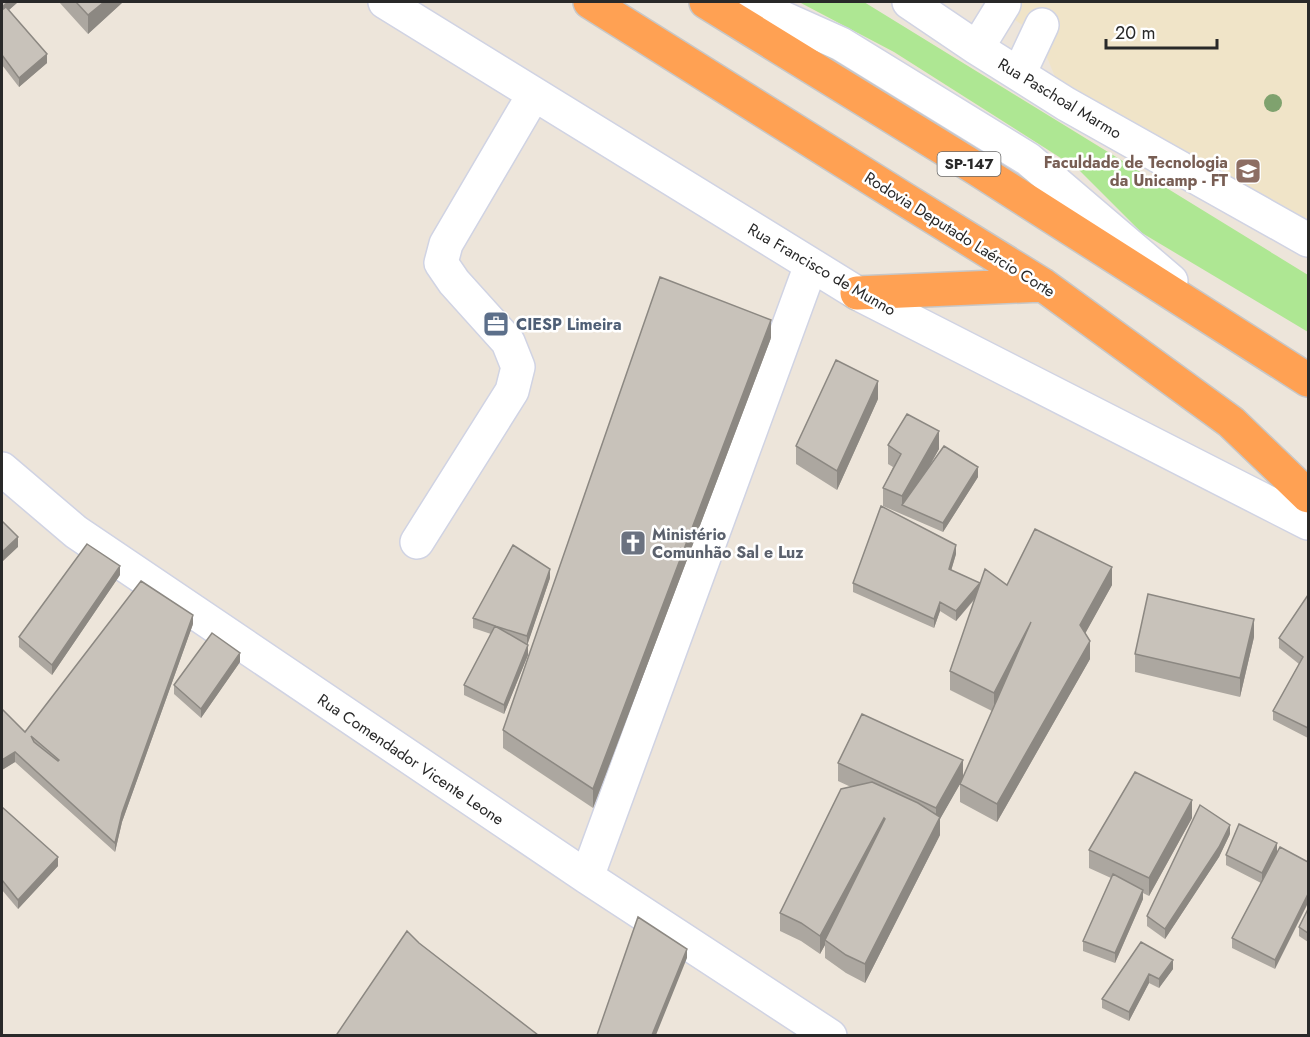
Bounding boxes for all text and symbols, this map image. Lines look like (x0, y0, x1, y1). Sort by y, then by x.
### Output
scale bar (1106, 12, 1217, 50)
text: 20 m (1115, 20, 1155, 46)
street label: Rua Paschoal Marmo (994, 52, 1126, 145)
place label: Faculdade de Tecnologia da Unicamp - FT (1044, 151, 1228, 192)
road number: SP-147 (938, 152, 1000, 176)
school or university icon: Faculdade de Tecnologia da Unicamp - FT (1233, 156, 1263, 186)
street label: Rodovia Deputado Laércio Corte (860, 166, 1059, 303)
street label: Rua Francisco de Munno (743, 218, 900, 321)
office icon: CIESP Limeira (481, 309, 511, 339)
place label: CIESP Limeira (516, 313, 622, 336)
place label: Ministério Comunhão Sal e Luz (652, 523, 804, 564)
church icon: Ministério Comunhão Sal e Luz (618, 528, 648, 558)
street label: Rua Comendador Vicente Leone (313, 688, 508, 831)

